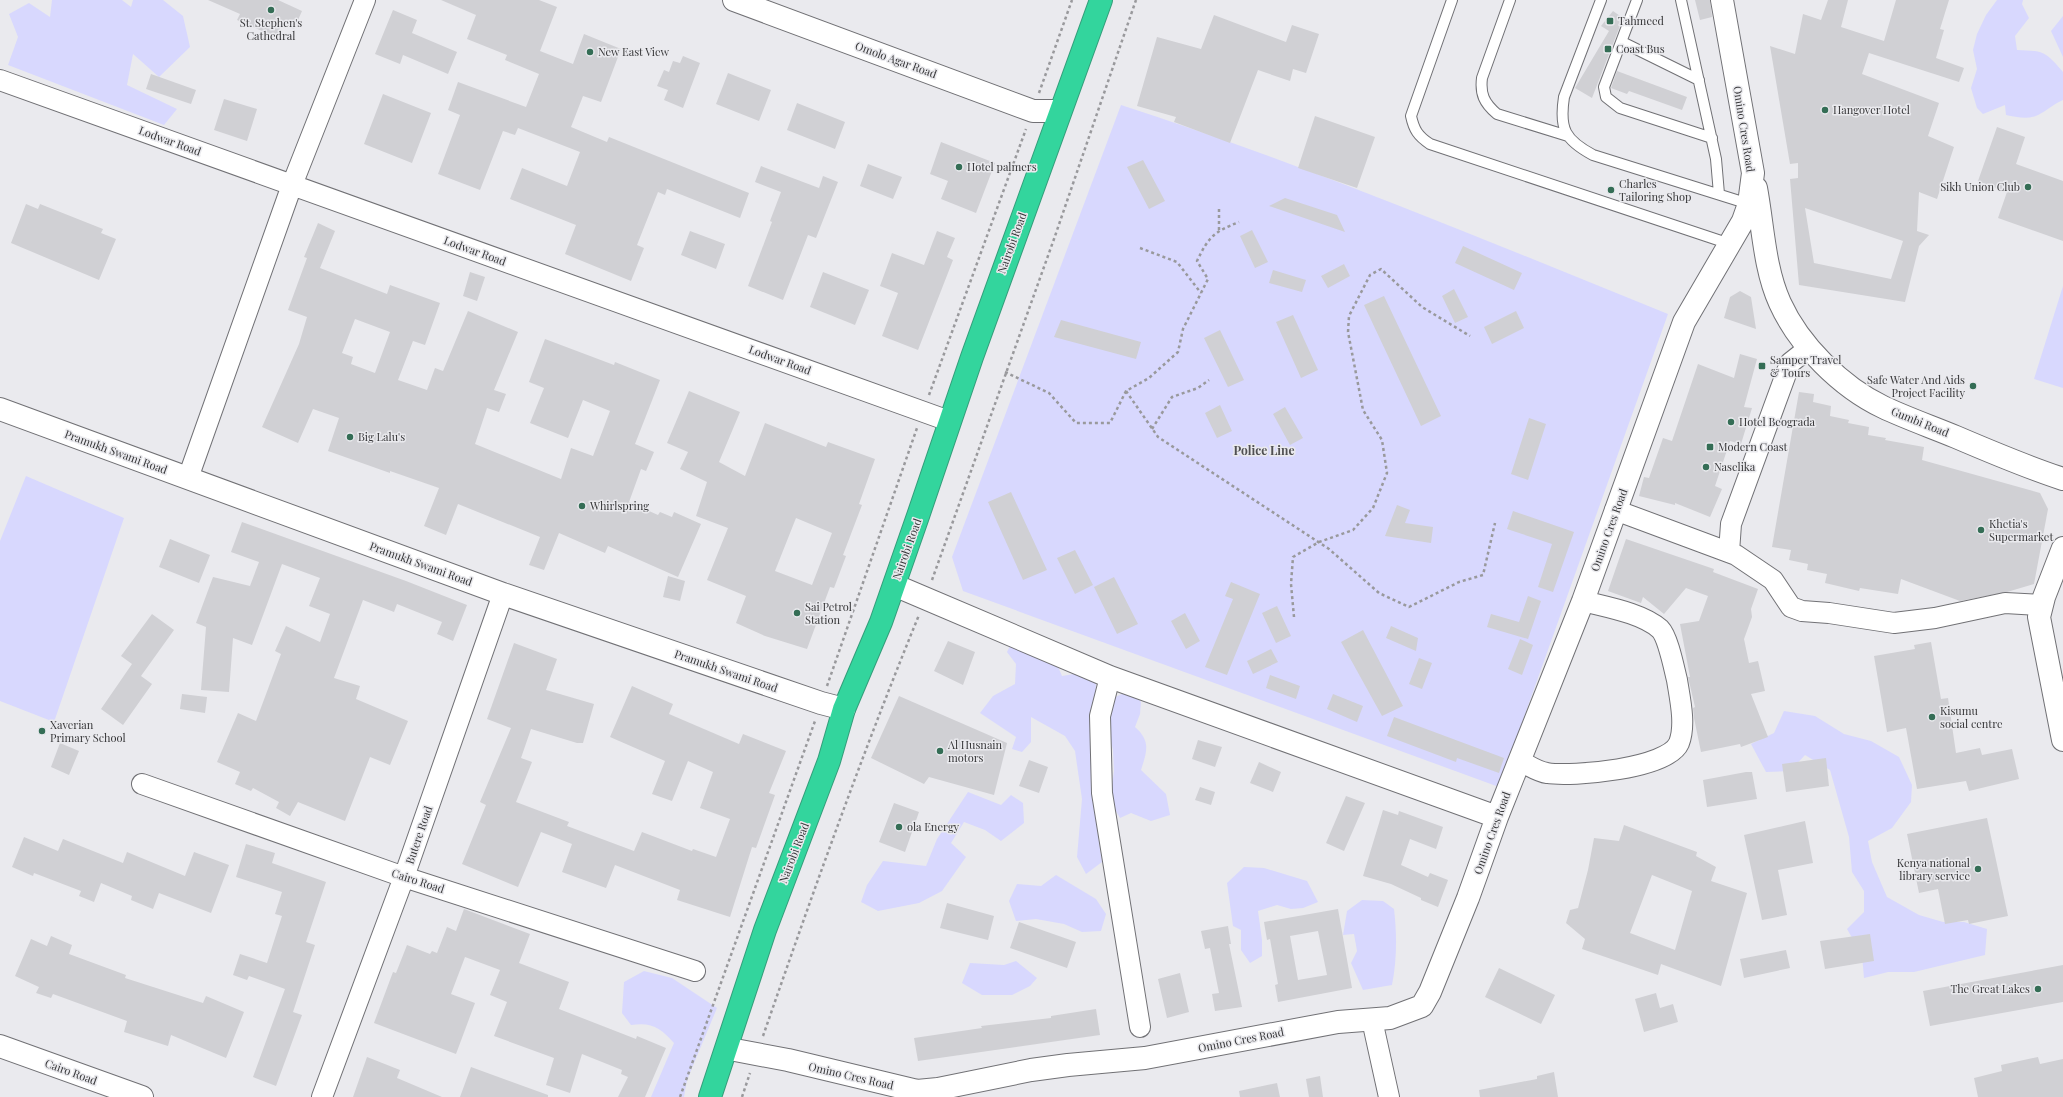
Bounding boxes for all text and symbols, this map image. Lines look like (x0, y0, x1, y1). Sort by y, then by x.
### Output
marker: St. Stephen's Cathedral (266, 5, 276, 15)
place label: Tahmeed (1618, 13, 1665, 28)
place label: St. Stephen's Cathedral (240, 15, 302, 43)
marker: Tahmeed (1605, 16, 1615, 26)
street label: Omolo Agar Road (853, 38, 940, 81)
place label: Coast Bus (1616, 41, 1665, 56)
place label: New East View (598, 44, 670, 59)
marker: Coast Bus (1603, 44, 1613, 54)
marker: New East View (585, 47, 595, 57)
street label: Omino Cres Road (1730, 85, 1759, 174)
place label: Hangover Hotel (1833, 102, 1910, 117)
marker: Hangover Hotel (1820, 105, 1830, 115)
street label: Lodwar Road (137, 122, 204, 159)
place label: Hotel palmers (967, 159, 1037, 174)
marker: Hotel palmers (954, 162, 964, 172)
place label: Charles Tailoring Shop (1619, 176, 1691, 204)
place label: Sikh Union Club (1940, 179, 2020, 194)
marker: Sikh Union Club (2023, 182, 2033, 192)
marker: Charles Tailoring Shop (1606, 185, 1616, 195)
street label: Nairobi Road (994, 210, 1030, 276)
street label: Lodwar Road (442, 232, 509, 269)
street label: Lodwar Road (747, 341, 814, 378)
place label: Samper Travel & Tours (1770, 352, 1841, 380)
marker: Samper Travel & Tours (1757, 361, 1767, 371)
place label: Safe Water And Aids Project Facility (1867, 372, 1965, 400)
marker: Safe Water And Aids Project Facility (1968, 381, 1978, 391)
street label: Gumbi Road (1889, 403, 1952, 440)
place label: Hotel Beograda (1739, 414, 1816, 429)
marker: Hotel Beograda (1726, 417, 1736, 427)
street label: Pramukh Swami Road (63, 426, 170, 477)
place label: Big Lalu's (358, 429, 405, 444)
marker: Big Lalu's (345, 432, 355, 442)
place label: Modern Coast (1718, 439, 1788, 454)
district label: Police Line (1234, 442, 1295, 458)
marker: Modern Coast (1705, 442, 1715, 452)
place label: Naselika (1714, 459, 1756, 474)
marker: Naselika (1701, 462, 1711, 472)
street label: Omino Cres Road (1587, 486, 1631, 573)
place label: Whirlspring (589, 498, 649, 513)
marker: Whirlspring (577, 501, 587, 511)
street label: Nairobi Road (889, 516, 925, 582)
place label: Khetia's Supermarket (1989, 516, 2053, 544)
marker: Khetia's Supermarket (1976, 525, 1986, 535)
street label: Pramukh Swami Road (368, 538, 475, 589)
place label: Sai Petrol Station (805, 599, 852, 627)
marker: Sai Petrol Station (792, 608, 802, 618)
street label: Pramukh Swami Road (672, 646, 780, 695)
place label: Kisumu social centre (1940, 703, 2003, 731)
marker: Kisumu social centre (1927, 712, 1937, 722)
place label: Xaverian Primary School (50, 717, 126, 745)
marker: Xaverian Primary School (37, 726, 47, 736)
place label: Al Husnain motors (947, 737, 1003, 765)
marker: Al Husnain motors (935, 746, 945, 756)
street label: Omino Cres Road (1470, 789, 1514, 876)
street label: Butere Road (402, 803, 436, 866)
place label: ola Energy (907, 819, 960, 834)
street label: Nairobi Road (775, 820, 812, 885)
marker: ola Energy (894, 822, 904, 832)
place label: Kenya national library service (1897, 855, 1970, 883)
marker: Kenya national library service (1973, 864, 1983, 874)
street label: Cairo Road (390, 865, 447, 896)
place label: The Great Lakes (1950, 981, 2030, 996)
marker: The Great Lakes (2033, 984, 2043, 994)
street label: Omino Cres Road (1197, 1024, 1286, 1055)
street label: Cairo Road (43, 1055, 100, 1088)
street label: Omino Cres Road (807, 1058, 896, 1093)

